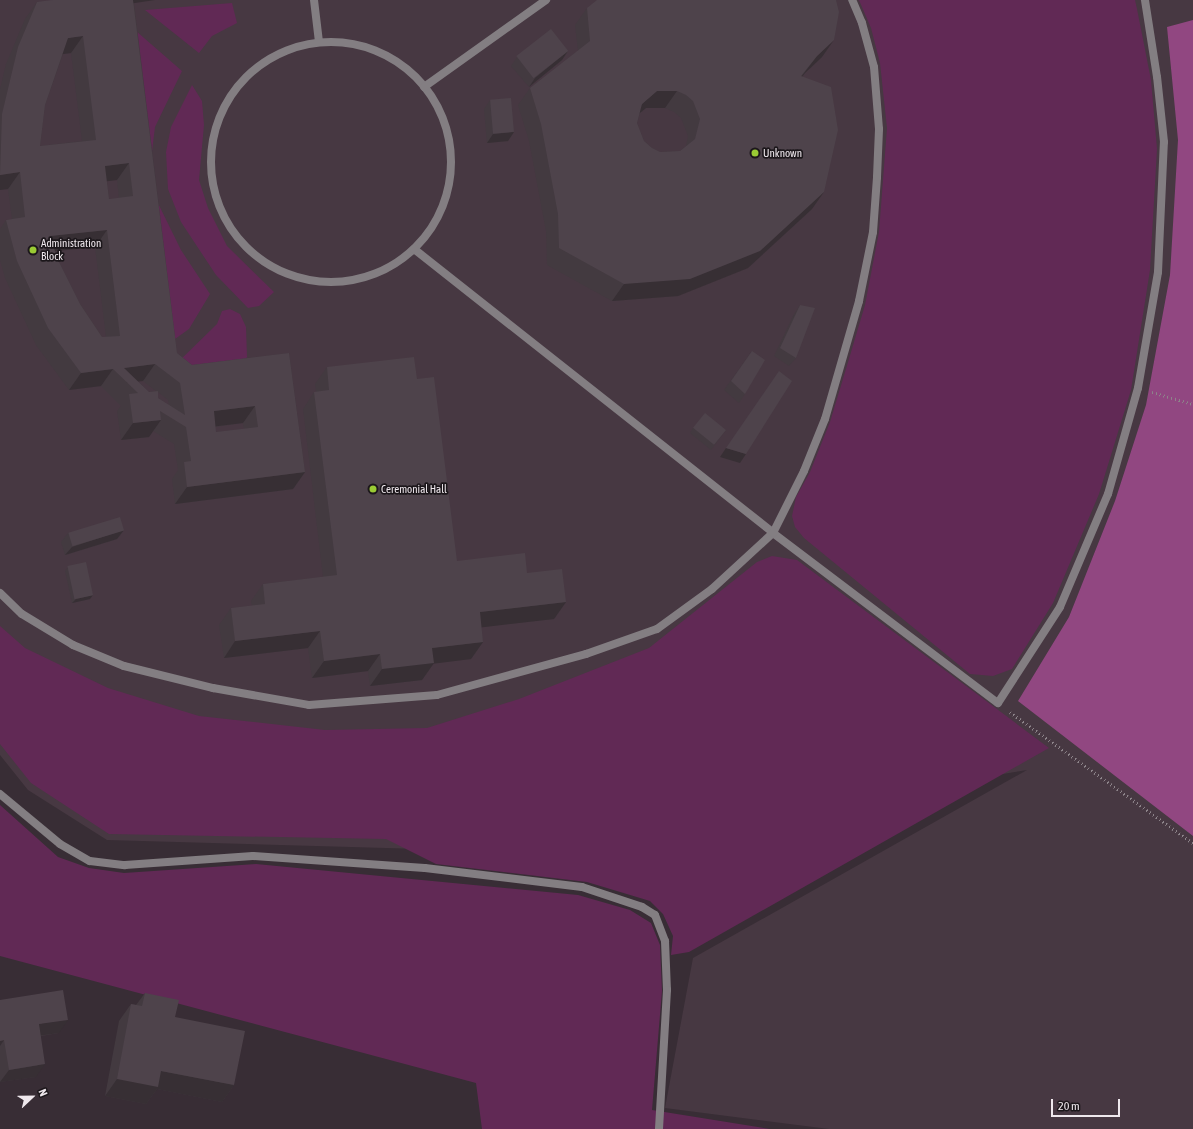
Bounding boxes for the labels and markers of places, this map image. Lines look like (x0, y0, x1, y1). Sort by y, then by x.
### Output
place label: Unknown (763, 146, 802, 160)
marker: Unknown (750, 148, 760, 158)
place label: Administration Block (41, 237, 101, 263)
marker: Administration Block (28, 245, 38, 255)
place label: Ceremonial Hall (381, 482, 447, 496)
marker: Ceremonial Hall (368, 484, 378, 494)

